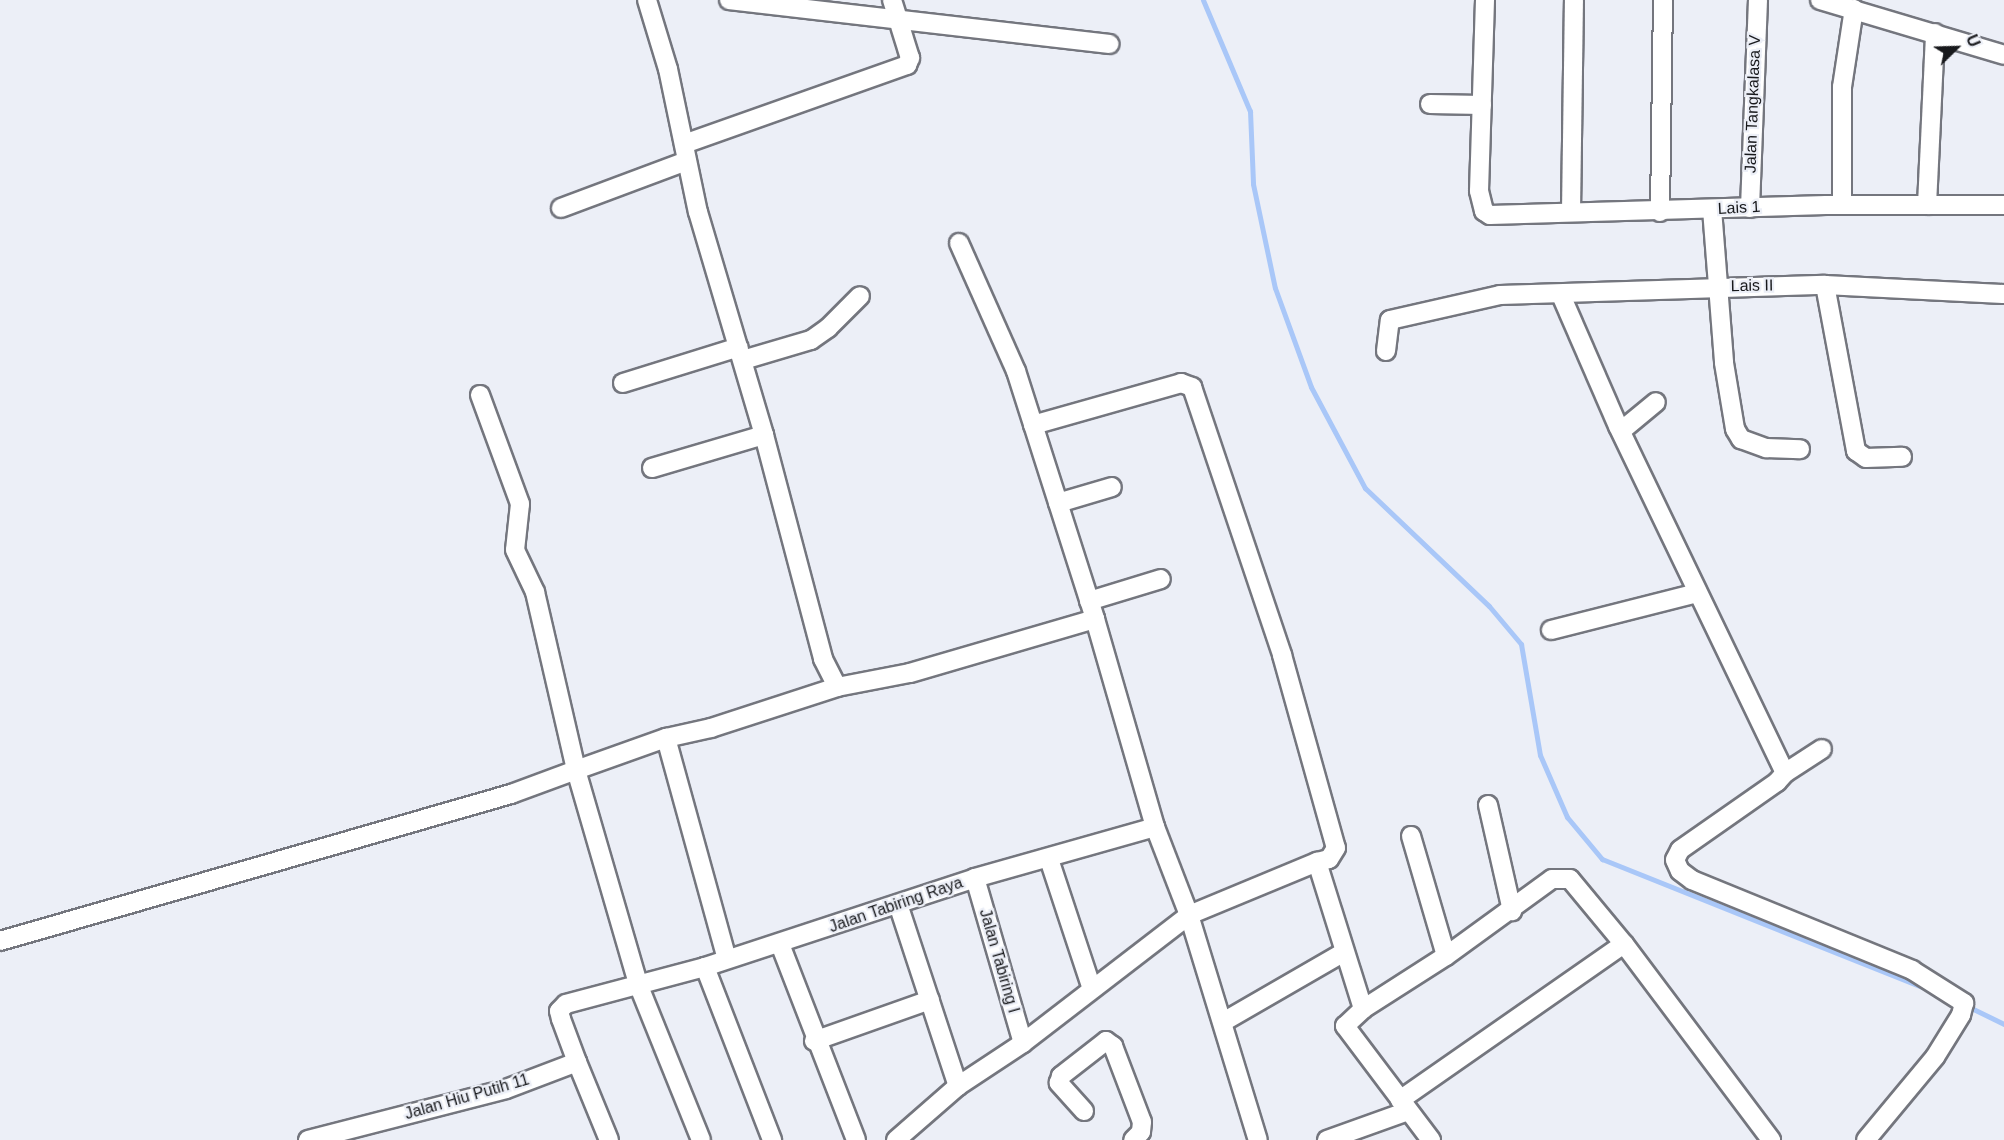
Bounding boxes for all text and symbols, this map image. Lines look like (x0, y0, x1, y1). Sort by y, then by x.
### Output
north arrow (1926, 18, 1986, 78)
text: U (1963, 32, 1983, 49)
street label: Jalan Tangkalasa V (1741, 34, 1765, 174)
street label: Lais 1 (1717, 197, 1761, 219)
street label: Lais II (1730, 276, 1774, 296)
street label: Jalan Tabiring Raya (826, 873, 966, 937)
street label: Jalan Tabiring I (975, 907, 1023, 1015)
street label: Jalan Hiu Putih 11 (403, 1070, 531, 1124)

